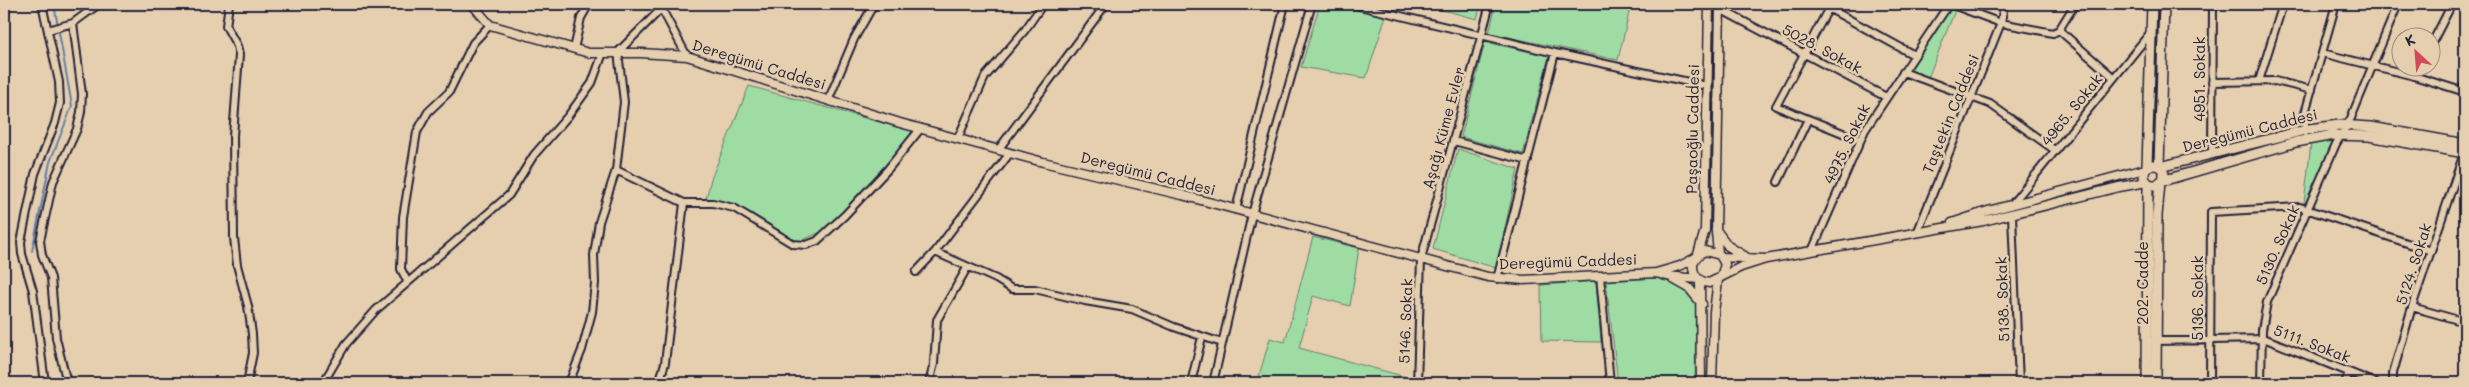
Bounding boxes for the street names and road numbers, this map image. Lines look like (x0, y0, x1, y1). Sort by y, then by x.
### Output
street label: 5028. Sokak (1779, 19, 1866, 77)
street label: Deregümü Caddesi (690, 34, 828, 94)
street label: 4951. Sokak (2189, 36, 2209, 121)
street label: Taştekin Caddesi (1917, 51, 1983, 176)
street label: Aşağı Küme Evler (1417, 64, 1469, 191)
street label: Paşaoğlu Caddesi (1681, 64, 1703, 194)
street label: 4965. Sokak (2036, 69, 2106, 150)
street label: 4975. Sokak (1818, 100, 1874, 187)
street label: Deregümü Caddesi (2180, 104, 2319, 156)
street label: Deregümü Caddesi (1079, 147, 1218, 199)
street label: 5130. Sokak (2251, 202, 2304, 288)
street label: 5124. Sokak (2390, 220, 2436, 307)
street label: 202. Cadde (2132, 241, 2152, 325)
street label: Deregümü Caddesi (1498, 249, 1638, 273)
street label: 5136. Sokak (2187, 255, 2207, 341)
street label: 5138. Sokak (1991, 256, 2013, 342)
street label: 5146. Sokak (1394, 278, 1416, 364)
street label: 5111. Sokak (2271, 319, 2354, 367)

